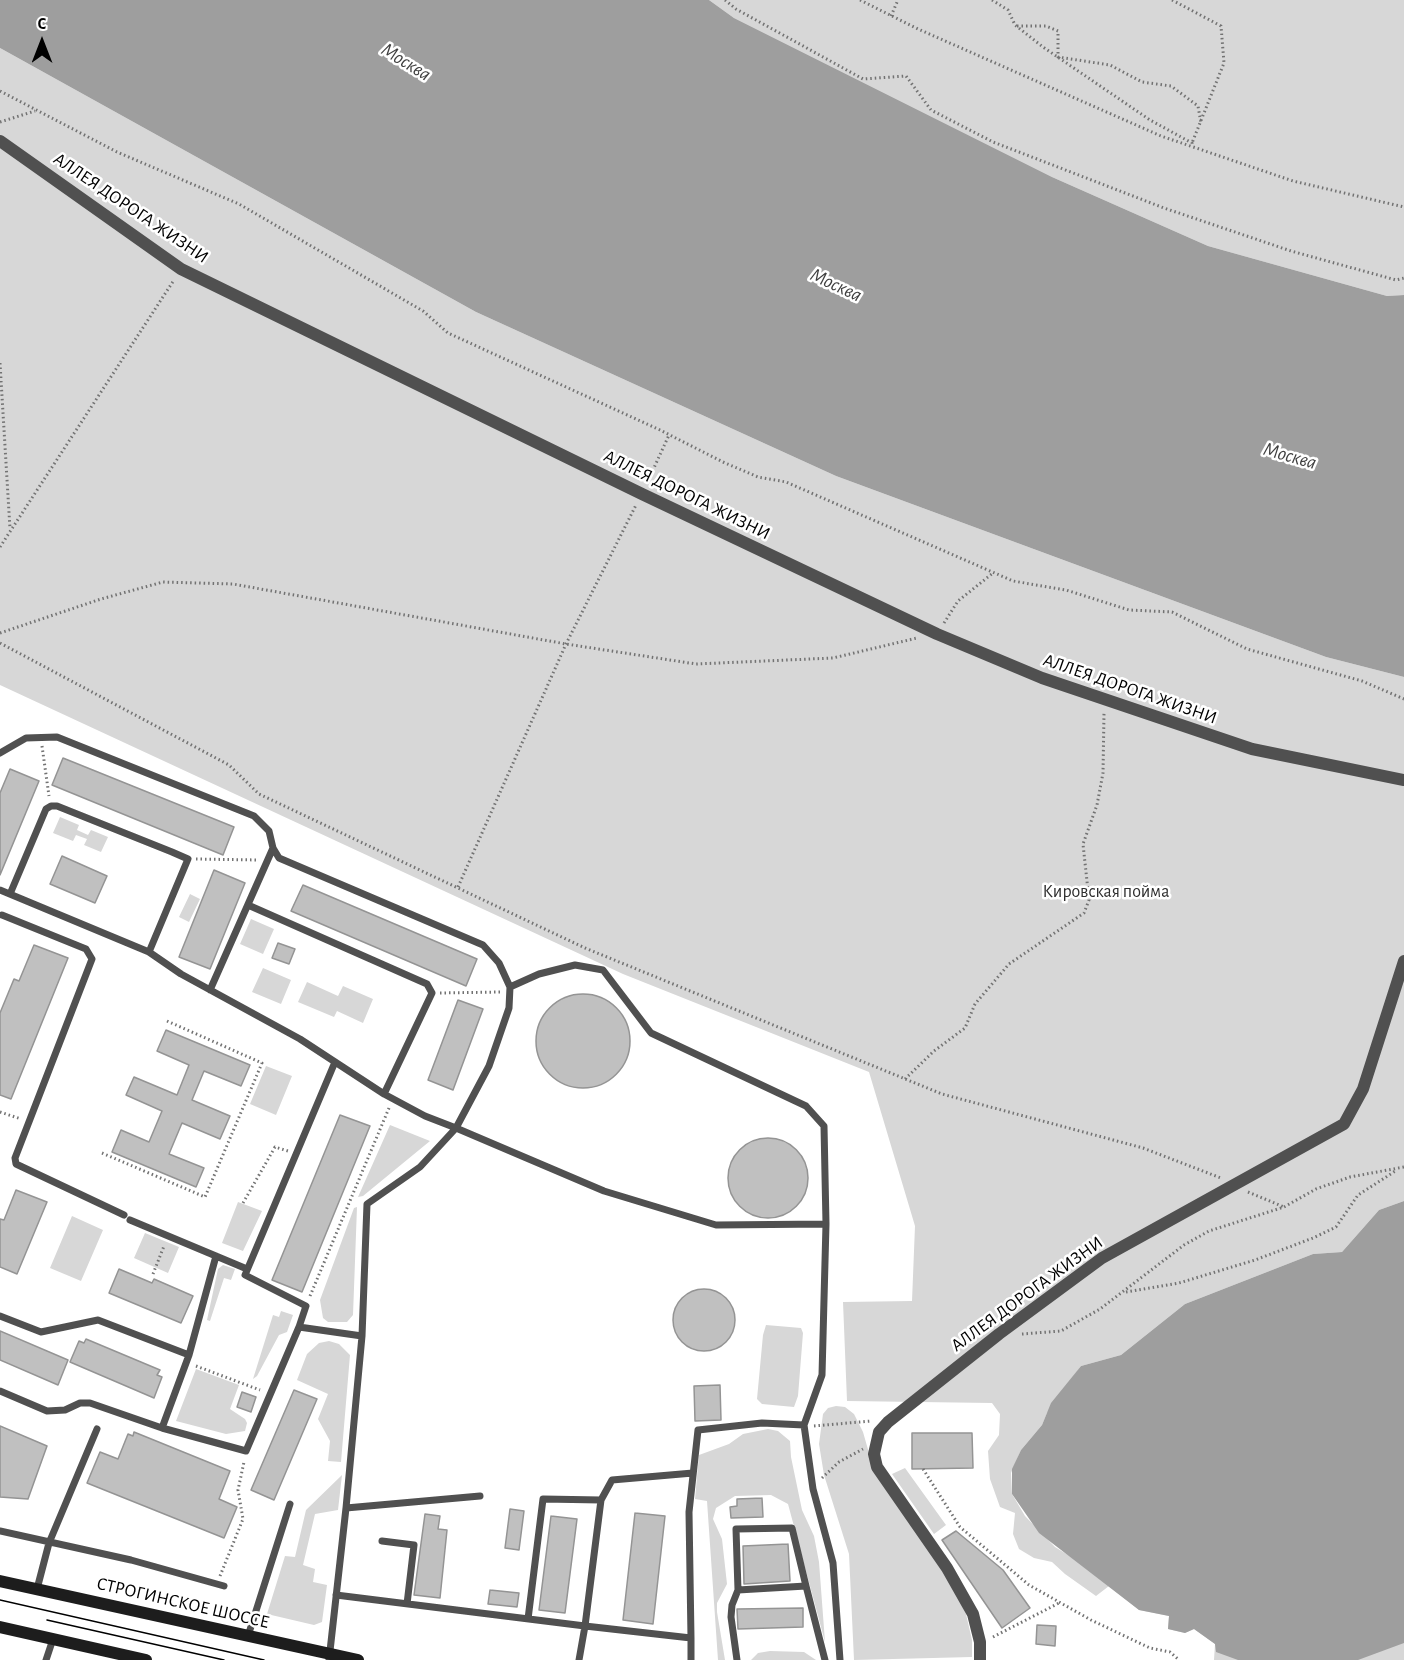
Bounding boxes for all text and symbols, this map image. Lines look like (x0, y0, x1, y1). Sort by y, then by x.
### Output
north arrow (12, 12, 72, 72)
text: С (38, 16, 46, 32)
water label: Москва (377, 38, 435, 86)
street label: АЛЛЕЯ ДОРОГА ЖИЗНИ (49, 148, 213, 268)
water label: Москва (806, 263, 866, 307)
water label: Москва (1261, 437, 1319, 475)
street label: АЛЛЕЯ ДОРОГА ЖИЗНИ (600, 445, 774, 545)
street label: АЛЛЕЯ ДОРОГА ЖИЗНИ (1040, 649, 1220, 729)
park label: Кировская пойма (1043, 881, 1169, 903)
street label: АЛЛЕЯ ДОРОГА ЖИЗНИ (947, 1232, 1107, 1356)
street label: СТРОГИНСКОЕ ШОССЕ (94, 1573, 272, 1633)

